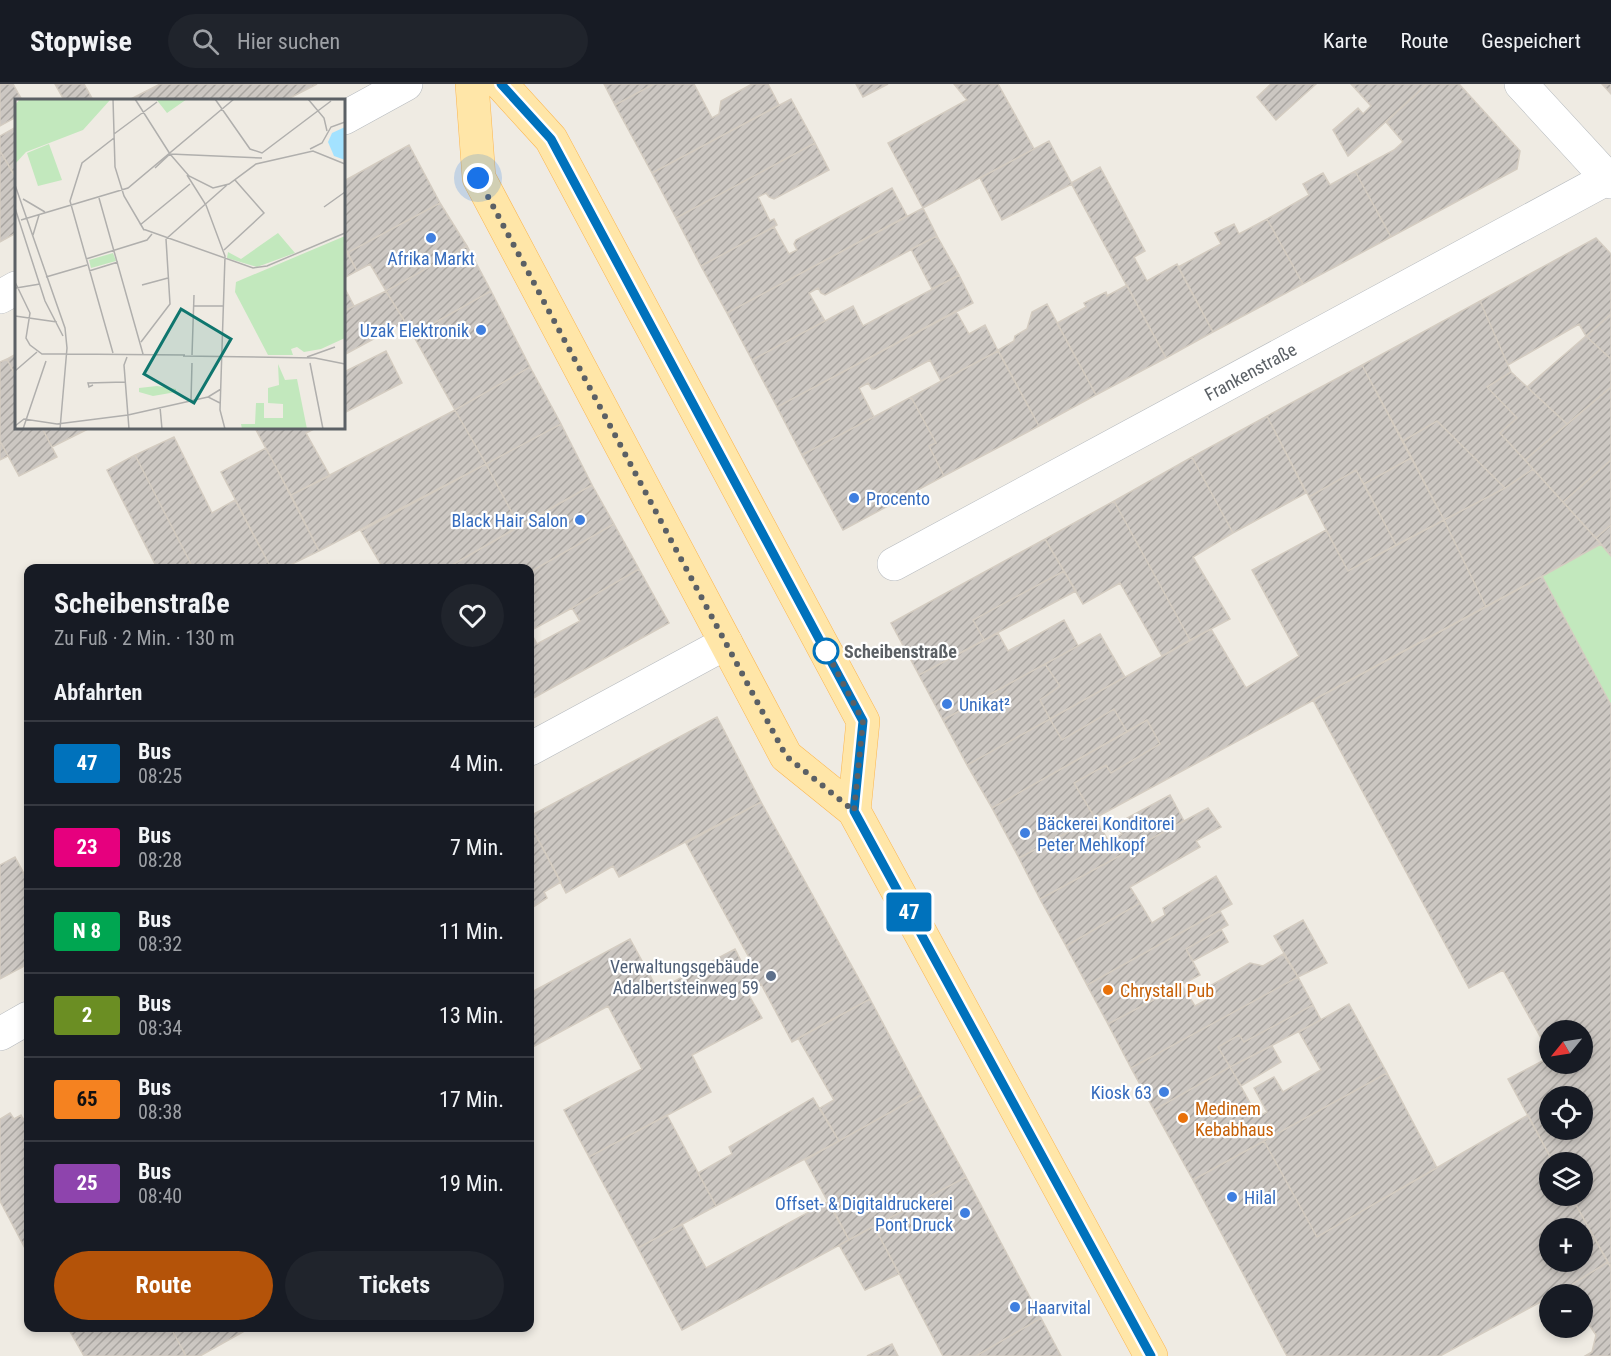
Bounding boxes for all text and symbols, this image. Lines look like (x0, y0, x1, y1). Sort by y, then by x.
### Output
search box (168, 14, 588, 68)
text: Stopwise (30, 25, 132, 58)
icon: search (189, 25, 222, 58)
text: Hier suchen (237, 29, 340, 54)
text: Karte (1323, 29, 1367, 53)
text: Route (1400, 29, 1448, 53)
text: Gespeichert (1481, 29, 1581, 53)
inset map (15, 99, 345, 429)
your location (463, 163, 493, 193)
marker: Afrika Markt (424, 231, 438, 245)
place label: Afrika Markt (387, 248, 475, 269)
place label: Uzak Elektronik (360, 320, 469, 341)
marker: Uzak Elektronik (474, 323, 488, 337)
street label: Frankenstraße (1201, 338, 1300, 405)
place label: Procento (866, 488, 930, 509)
marker: Procento (847, 491, 861, 505)
place label: Black Hair Salon (451, 510, 568, 531)
marker: Black Hair Salon (573, 513, 587, 527)
button: heart (441, 584, 504, 647)
text: Scheibenstraße (54, 587, 230, 620)
text: Zu Fuß · 2 Min. · 130 m (54, 626, 235, 650)
marker: Scheibenstraße (813, 638, 839, 664)
place label: Scheibenstraße (844, 641, 957, 662)
text: Abfahrten (54, 680, 142, 705)
place label: Unikat² (959, 694, 1010, 715)
marker: Unikat² (940, 697, 954, 711)
text: Bus (138, 739, 171, 764)
text: 47 (76, 751, 98, 775)
text: 4 Min. (450, 751, 504, 776)
text: 08:25 (138, 764, 182, 788)
place label: Bäckerei Konditorei Peter Mehlkopf (1037, 813, 1175, 855)
text: Bus (138, 823, 171, 848)
marker: Bäckerei Konditorei Peter Mehlkopf (1018, 826, 1032, 840)
text: 23 (76, 835, 98, 859)
text: 7 Min. (450, 835, 504, 860)
text: 08:28 (138, 848, 182, 872)
line badge: 47 (882, 892, 936, 932)
text: 47 (898, 900, 920, 924)
text: Bus (138, 907, 171, 932)
text: N 8 (73, 919, 101, 943)
text: 11 Min. (439, 919, 504, 944)
text: 08:32 (138, 932, 182, 956)
place label: Verwaltungsgebäude Adalbertsteinweg 59 (610, 956, 759, 998)
marker: Verwaltungsgebäude Adalbertsteinweg 59 (764, 969, 778, 983)
place label: Chrystall Pub (1120, 980, 1214, 1001)
marker: Chrystall Pub (1101, 983, 1115, 997)
text: Bus (138, 991, 171, 1016)
text: 2 (82, 1003, 92, 1027)
text: 13 Min. (439, 1003, 504, 1028)
text: 08:34 (138, 1016, 182, 1040)
north arrow (1539, 1020, 1593, 1074)
map controls (1539, 1020, 1593, 1338)
text: Bus (138, 1075, 171, 1100)
place label: Kiosk 63 (1091, 1082, 1152, 1103)
marker: Kiosk 63 (1157, 1085, 1171, 1099)
button: locate (1539, 1086, 1593, 1140)
text: 65 (76, 1087, 98, 1111)
text: 17 Min. (439, 1087, 504, 1112)
place label: Medinem Kebabhaus (1195, 1098, 1274, 1140)
text: 08:38 (138, 1100, 182, 1124)
marker: Medinem Kebabhaus (1176, 1111, 1190, 1125)
button: layers (1539, 1152, 1593, 1206)
text: Bus (138, 1159, 171, 1184)
text: 25 (76, 1171, 98, 1195)
text: 19 Min. (439, 1171, 504, 1196)
text: 08:40 (138, 1184, 182, 1208)
place label: Hilal (1244, 1187, 1276, 1208)
marker: Hilal (1225, 1190, 1239, 1204)
place label: Offset- & Digitaldruckerei Pont Druck (775, 1193, 953, 1235)
marker: Offset- & Digitaldruckerei Pont Druck (958, 1206, 972, 1220)
button: + (1539, 1218, 1593, 1272)
button: Route (54, 1251, 273, 1320)
button: Tickets (285, 1251, 504, 1320)
button: − (1539, 1284, 1593, 1338)
place label: Haarvital (1027, 1297, 1091, 1318)
marker: Haarvital (1008, 1300, 1022, 1314)

